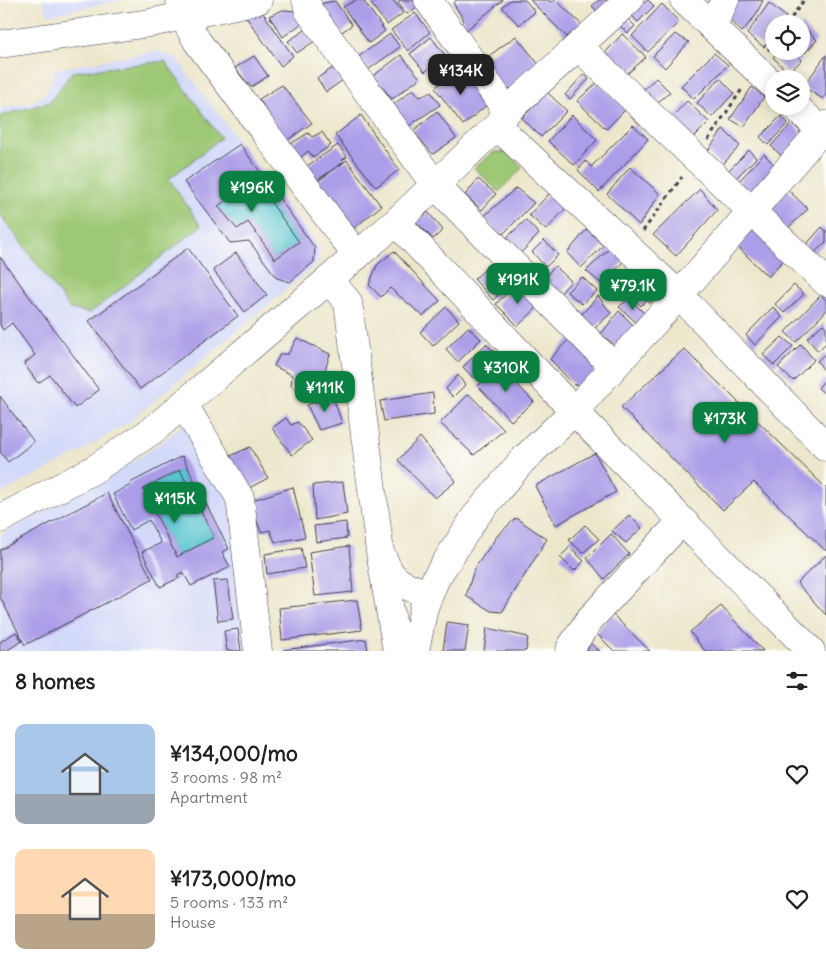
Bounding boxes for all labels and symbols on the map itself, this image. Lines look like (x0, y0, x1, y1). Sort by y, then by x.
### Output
pin: ¥134K (426, 54, 496, 96)
pin: ¥196K (217, 170, 287, 213)
pin: ¥191K (483, 262, 553, 305)
pin: ¥79.1K (592, 268, 674, 311)
pin: ¥310K (471, 350, 541, 393)
pin: ¥111K (290, 370, 360, 413)
pin: ¥173K (690, 402, 760, 444)
pin: ¥115K (140, 482, 210, 524)

